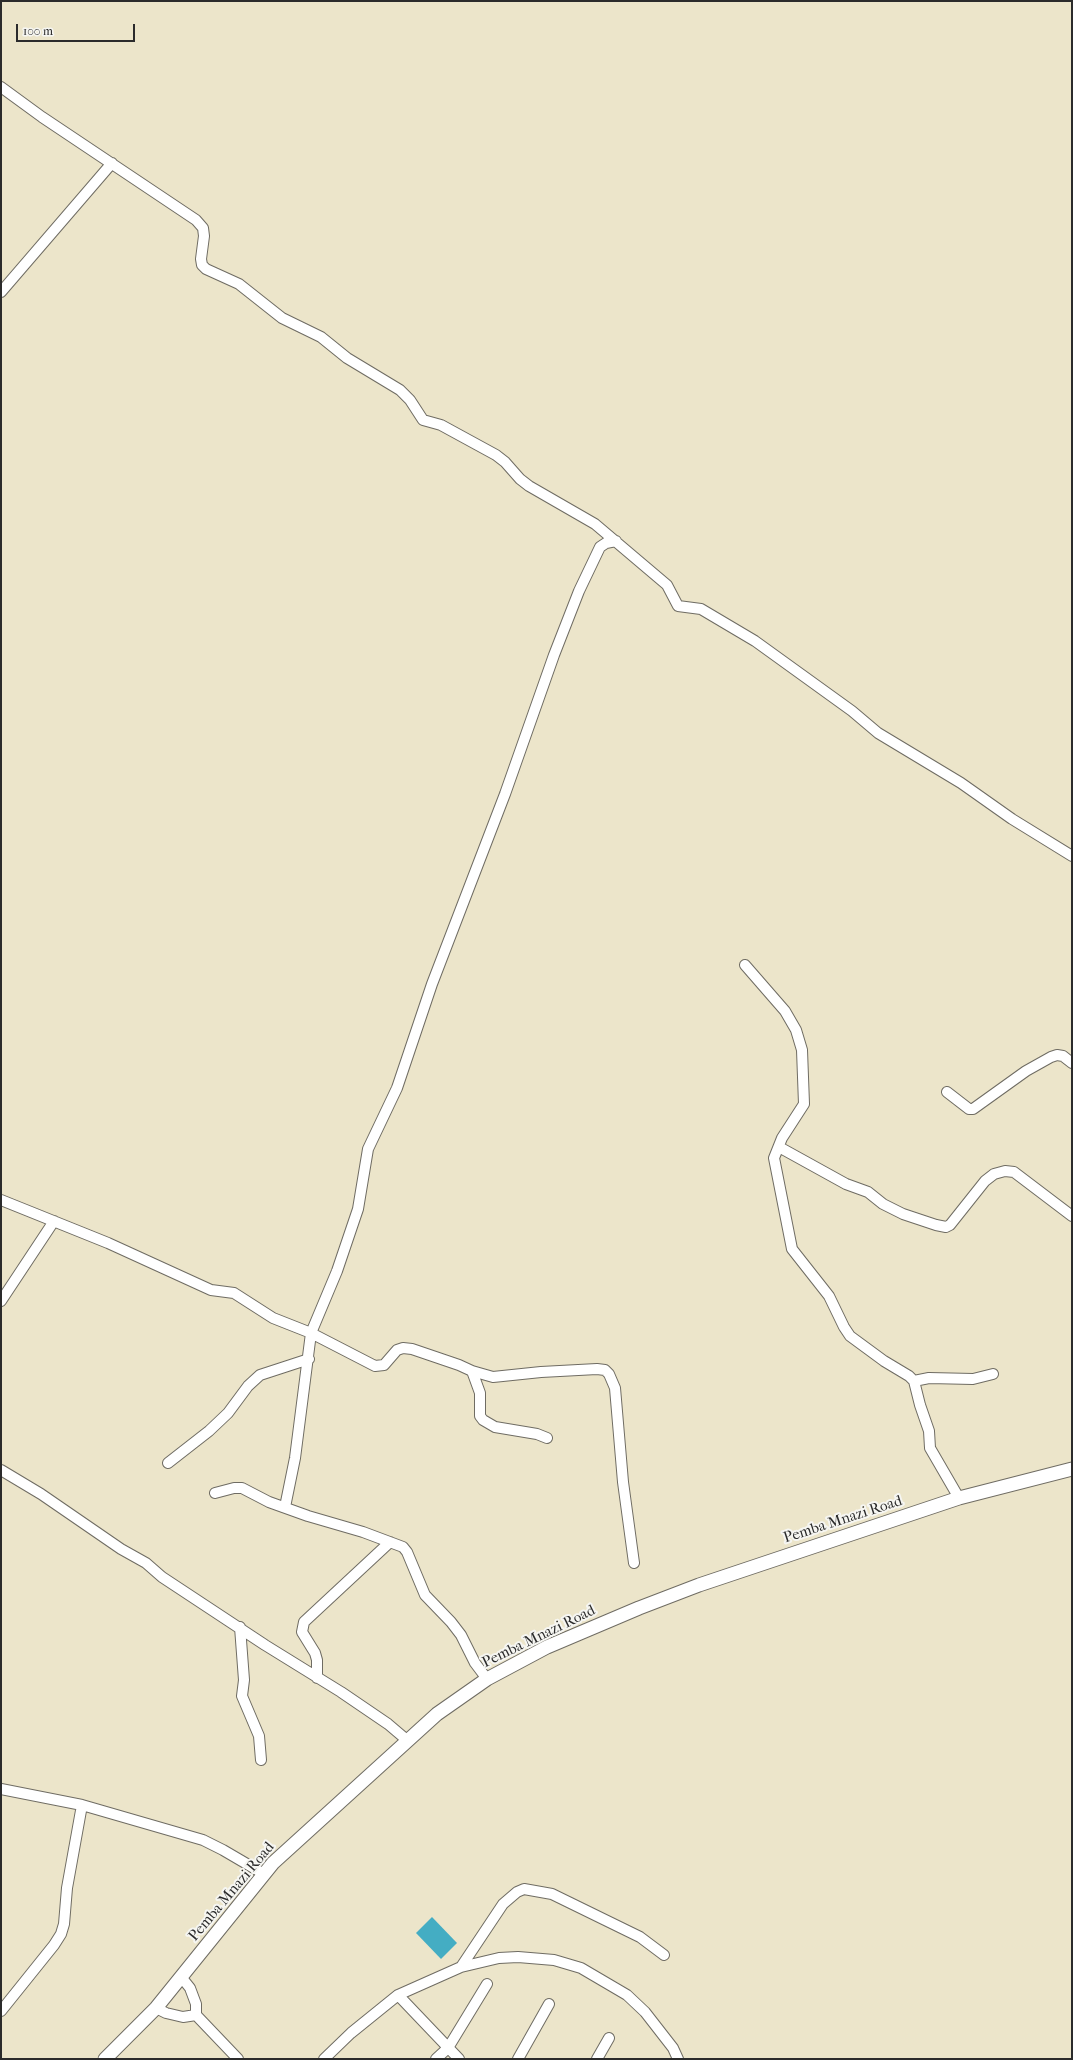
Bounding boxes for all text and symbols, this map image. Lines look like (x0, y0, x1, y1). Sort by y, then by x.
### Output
scale bar (18, 16, 137, 42)
text: 100 m (23, 24, 53, 38)
street label: Pemba Mnazi Road (781, 1492, 905, 1548)
street label: Pemba Mnazi Road (480, 1602, 598, 1672)
street label: Pemba Mnazi Road (185, 1839, 279, 1945)

